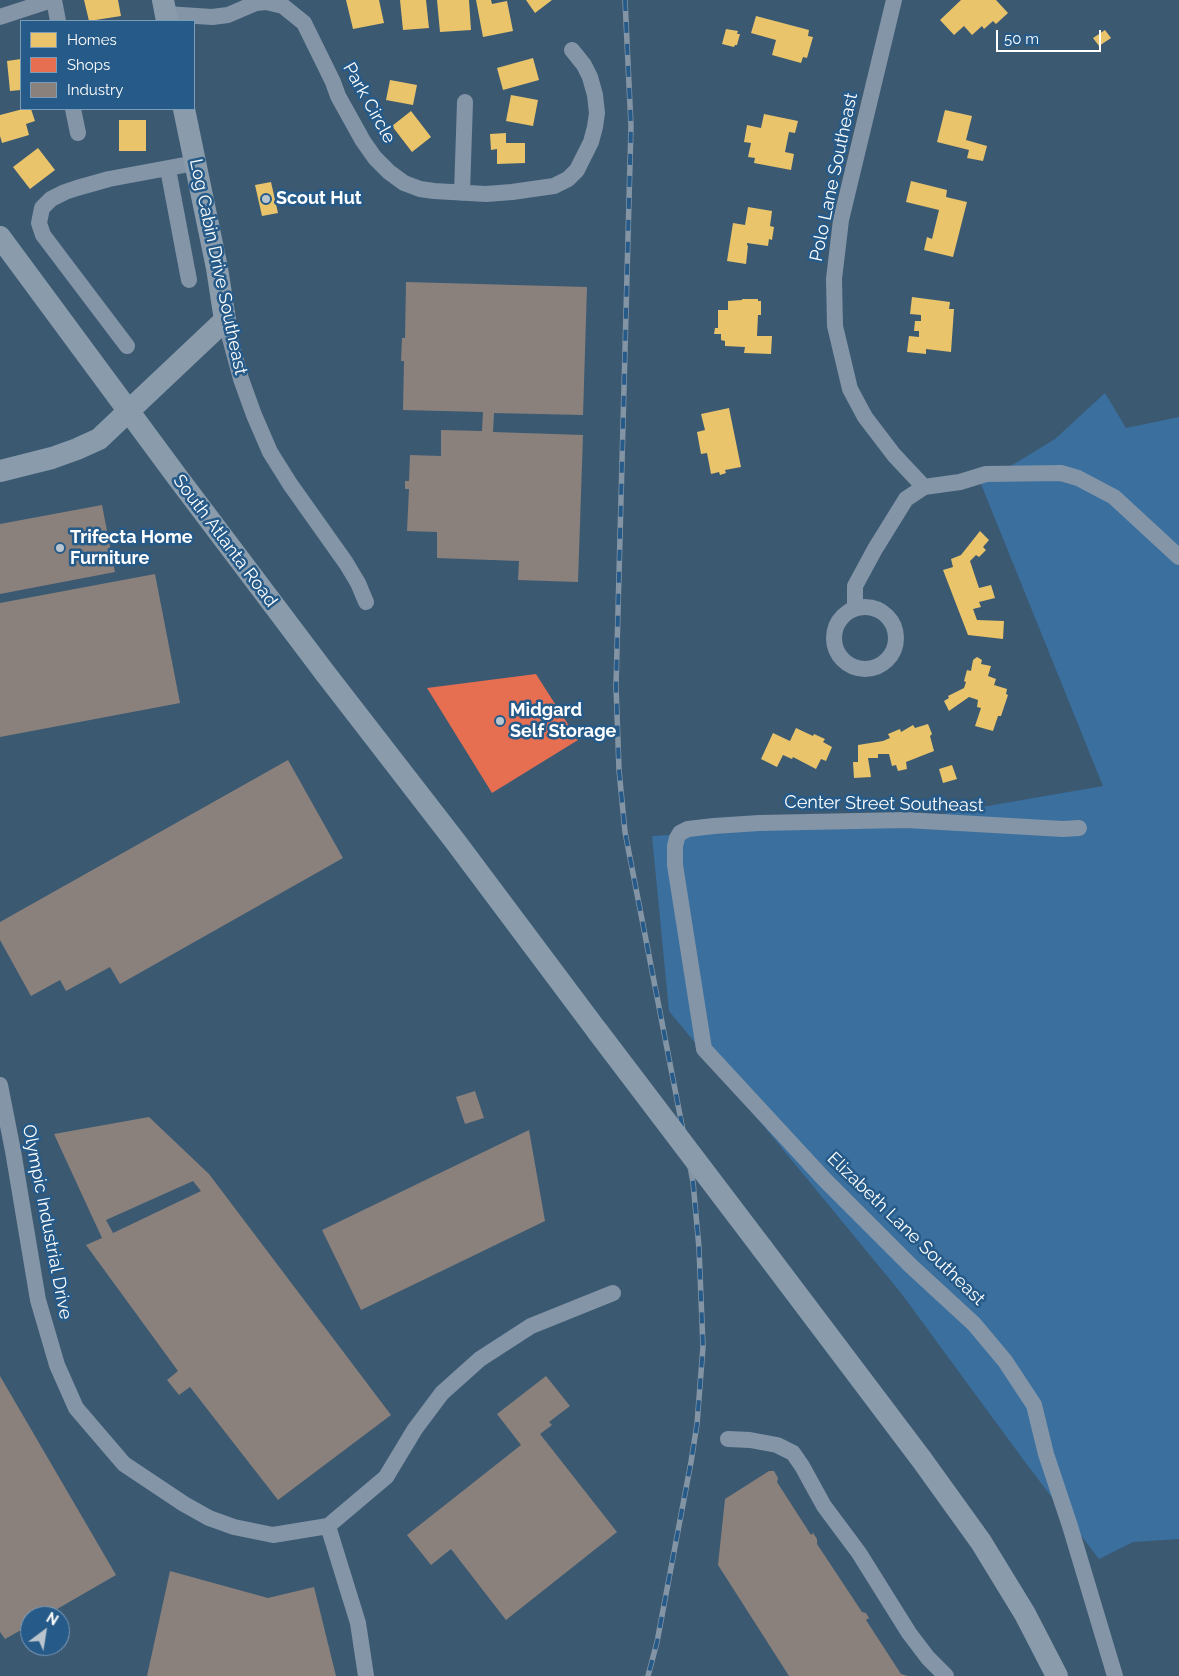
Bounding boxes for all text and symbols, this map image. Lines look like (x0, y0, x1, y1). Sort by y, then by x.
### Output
legend (20, 20, 195, 110)
scale bar (999, 20, 1104, 52)
text: 50 m (1004, 30, 1039, 48)
text: Homes (67, 31, 117, 49)
text: Shops (67, 56, 110, 74)
street label: Park Circle (338, 59, 400, 147)
text: Industry (67, 81, 123, 99)
street label: Polo Lane Southeast (806, 91, 862, 263)
street label: Log Cabin Drive Southeast (185, 157, 251, 377)
place label: Scout Hut (276, 188, 362, 210)
marker: Scout Hut (260, 193, 272, 205)
street label: South Atlanta Road (168, 471, 282, 611)
place label: Trifecta Home Furniture (70, 527, 193, 570)
marker: Trifecta Home Furniture (54, 542, 66, 554)
place label: Midgard Self Storage (510, 700, 616, 742)
marker: Midgard Self Storage (494, 715, 506, 727)
street label: Center Street Southeast (784, 791, 984, 817)
street label: Olympic Industrial Drive (18, 1123, 76, 1321)
street label: Elizabeth Lane Southeast (823, 1148, 989, 1310)
north arrow (20, 1606, 70, 1656)
text: N (44, 1609, 61, 1629)

